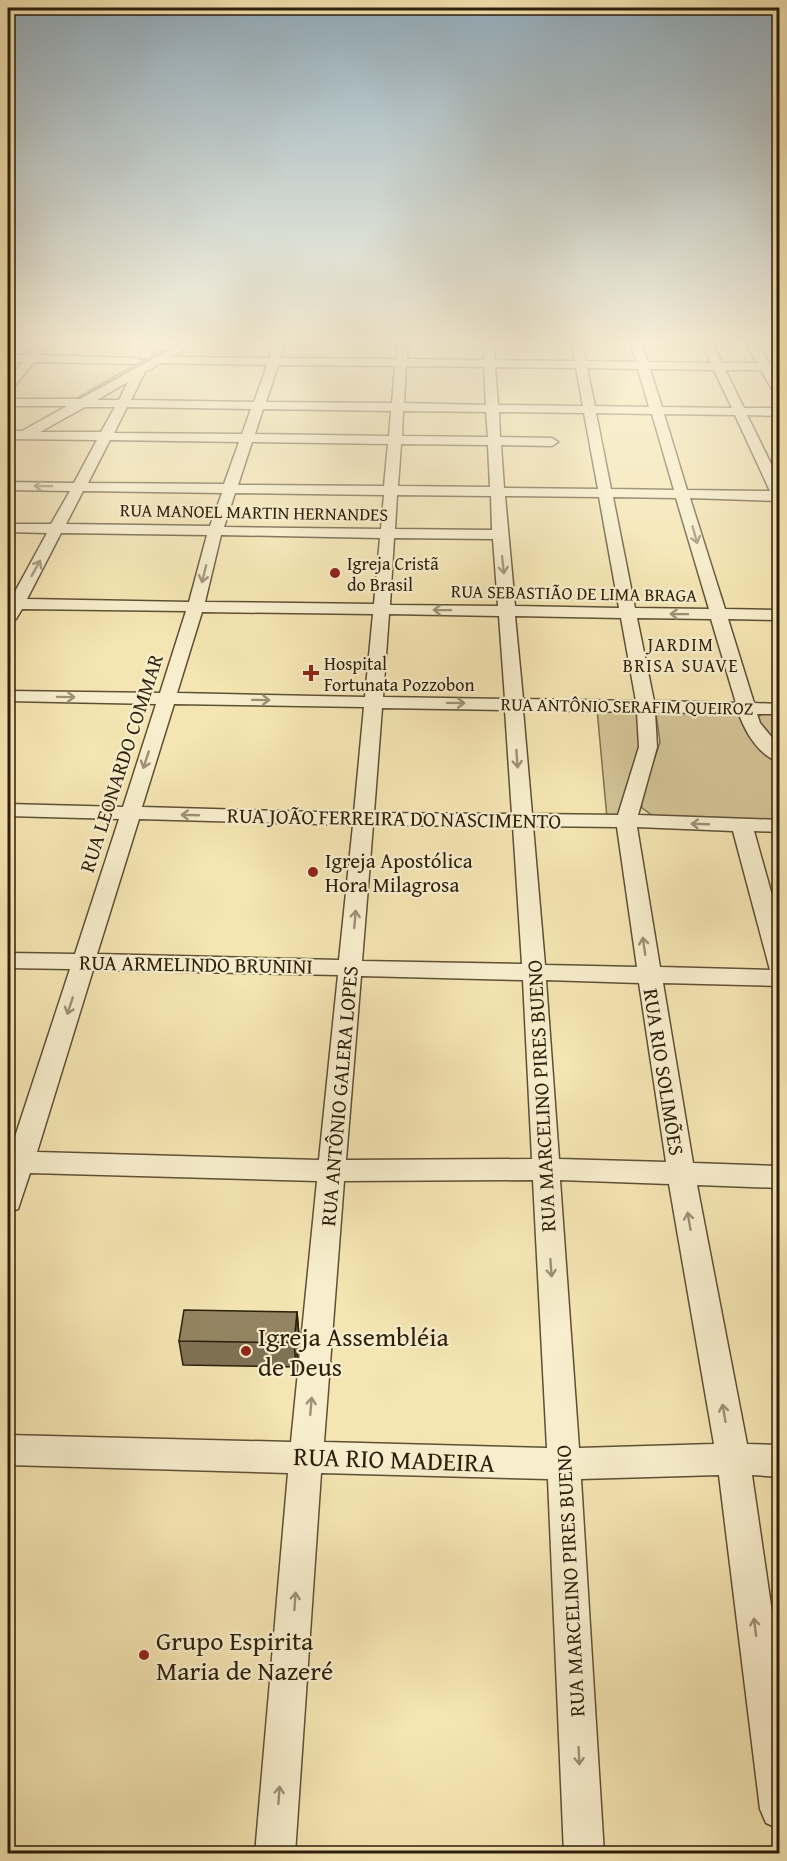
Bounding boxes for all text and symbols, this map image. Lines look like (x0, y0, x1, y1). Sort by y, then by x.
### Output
one-way arrow (34, 480, 54, 492)
street label: RUA MANOEL MARTIN HERNANDES (120, 496, 389, 528)
one-way arrow (690, 525, 701, 544)
place label: Igreja Cristã do Brasil (347, 550, 439, 598)
one-way arrow (498, 554, 509, 574)
one-way arrow (31, 560, 42, 578)
one-way arrow (198, 564, 210, 583)
marker: Igreja Cristã do Brasil (328, 566, 342, 580)
street label: RUA SEBASTIÃO DE LIMA BRAGA (451, 577, 697, 609)
one-way arrow (433, 605, 453, 616)
one-way arrow (670, 608, 690, 620)
district label: JARDIM BRISA SUAVE (623, 631, 739, 679)
street label: RUA LEONARDO COMMAR (71, 649, 171, 876)
place label: Hospital Fortunata Pozzobon (324, 650, 475, 698)
marker: Hospital Fortunata Pozzobon (302, 664, 320, 682)
street label: RUA ANTÔNIO SERAFIM QUEIROZ (500, 690, 754, 722)
one-way arrow (55, 691, 75, 703)
one-way arrow (250, 694, 270, 706)
one-way arrow (445, 697, 465, 709)
one-way arrow (512, 749, 523, 769)
one-way arrow (140, 750, 151, 769)
street label: RUA JOÃO FERREIRA DO NASCIMENTO (227, 800, 561, 836)
one-way arrow (181, 809, 201, 821)
one-way arrow (691, 818, 711, 830)
place label: Igreja Apostólica Hora Milagrosa (325, 845, 473, 900)
marker: Igreja Apostólica Hora Milagrosa (306, 865, 320, 879)
one-way arrow (350, 910, 361, 930)
one-way arrow (639, 936, 650, 956)
street label: RUA ARMELINDO BRUNINI (79, 946, 313, 982)
street label: RUA MARCELINO PIRES BUENO (518, 959, 564, 1233)
street label: RUA ANTÔNIO GALERA LOPES (312, 964, 366, 1228)
street label: RUA RIO SOLIMÕES (635, 986, 693, 1158)
one-way arrow (64, 996, 75, 1015)
one-way arrow (684, 1212, 695, 1231)
one-way arrow (546, 1257, 557, 1277)
place label: Igreja Assembléia de Deus (258, 1317, 450, 1386)
marker: Igreja Assembléia de Deus (239, 1344, 253, 1358)
one-way arrow (306, 1397, 317, 1417)
one-way arrow (718, 1403, 729, 1423)
street label: RUA RIO MADEIRA (293, 1436, 496, 1482)
street label: RUA MARCELINO PIRES BUENO (547, 1444, 593, 1718)
one-way arrow (289, 1591, 300, 1611)
one-way arrow (749, 1617, 760, 1637)
place label: Grupo Espirita Maria de Nazeré (156, 1621, 333, 1690)
marker: Grupo Espirita Maria de Nazeré (137, 1648, 151, 1662)
one-way arrow (574, 1746, 585, 1766)
one-way arrow (274, 1786, 285, 1806)

